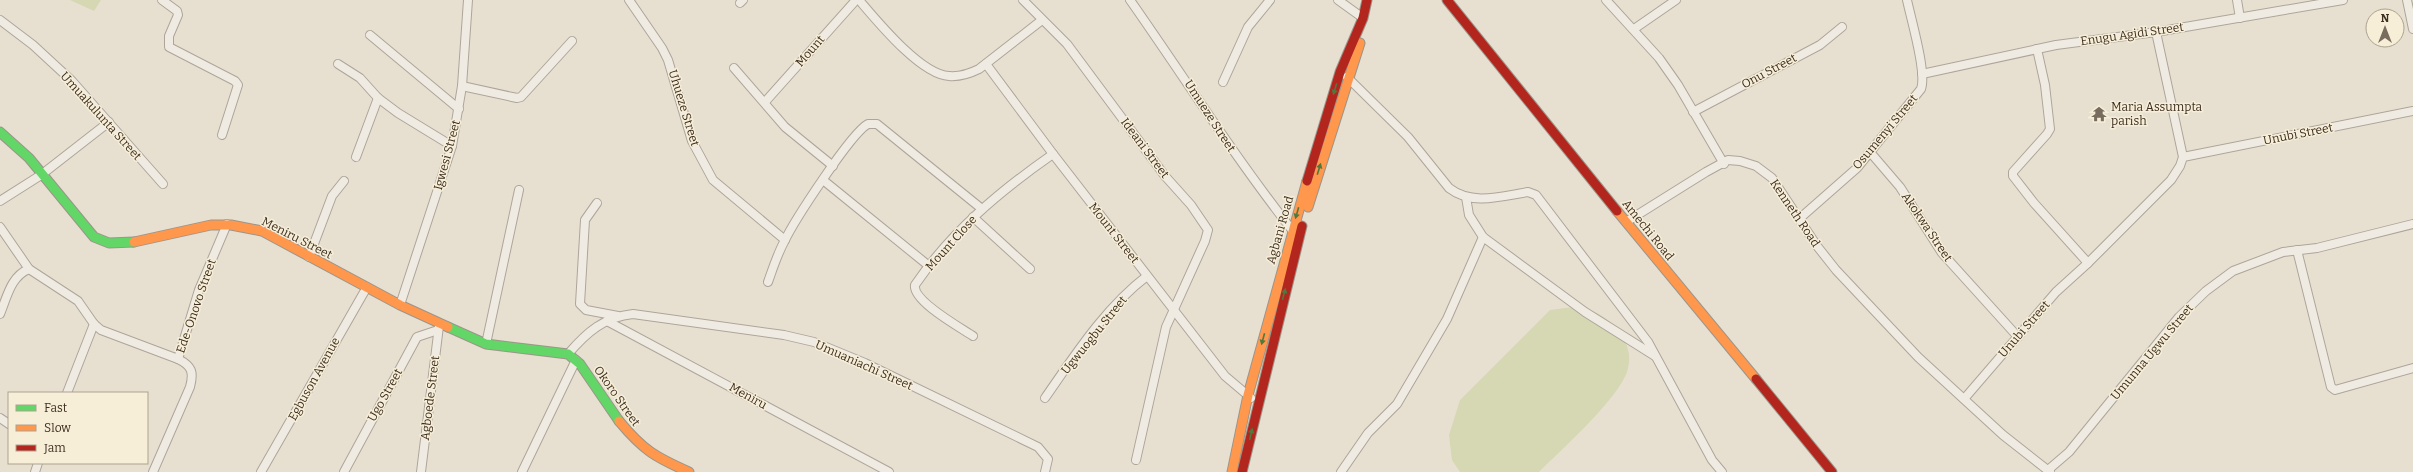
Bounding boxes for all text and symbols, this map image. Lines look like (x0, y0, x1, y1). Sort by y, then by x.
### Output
north arrow (2365, 8, 2405, 48)
text: N (2381, 12, 2390, 25)
street label: Enugu Agidi Street (2079, 20, 2185, 48)
street label: Mount (793, 32, 828, 69)
street label: Onu Street (1739, 50, 1799, 91)
street label: Uhueze Street (666, 68, 702, 148)
street label: Umuakulunta Street (58, 69, 145, 164)
street label: Umueze Street (1182, 77, 1239, 155)
one-way arrow (1332, 83, 1338, 95)
street label: Osumenyi Street (1850, 91, 1921, 172)
place label: Maria Assumpta parish (2111, 100, 2203, 128)
temple icon: Maria Assumpta parish (2090, 105, 2108, 123)
street label: Ideani Street (1118, 115, 1173, 181)
street label: Igwesi Street (431, 118, 463, 192)
street label: Unubi Street (2262, 120, 2335, 148)
one-way arrow (1316, 162, 1322, 174)
street label: Kenneth Road (1767, 176, 1823, 250)
street label: Akokwa Street (1899, 190, 1956, 265)
street label: Agbani Road (1264, 194, 1296, 266)
street label: Amechi Road (1619, 197, 1677, 263)
street label: Mount Street (1086, 200, 1142, 267)
one-way arrow (1294, 208, 1300, 220)
street label: Mount Close (923, 213, 979, 273)
street label: Meniru Street (259, 214, 335, 262)
street label: Ede-Onovo Street (173, 256, 219, 355)
one-way arrow (1282, 288, 1288, 300)
street label: Ugwuogbu Street (1058, 293, 1130, 377)
street label: Unubi Street (1995, 297, 2053, 360)
street label: Umunna Ugwu Street (2108, 301, 2197, 403)
one-way arrow (1259, 332, 1265, 345)
street label: Egbuson Avenue (285, 335, 343, 423)
street label: Umuaniachi Street (813, 337, 916, 393)
street label: Agboede Street (418, 354, 442, 441)
street label: Okoro Street (591, 363, 643, 429)
street label: Ugo Street (365, 365, 406, 424)
street label: Meniru (727, 380, 770, 412)
legend (8, 392, 148, 464)
text: Fast (44, 401, 68, 415)
text: Slow (44, 421, 71, 435)
one-way arrow (1248, 428, 1254, 440)
text: Jam (43, 441, 66, 455)

